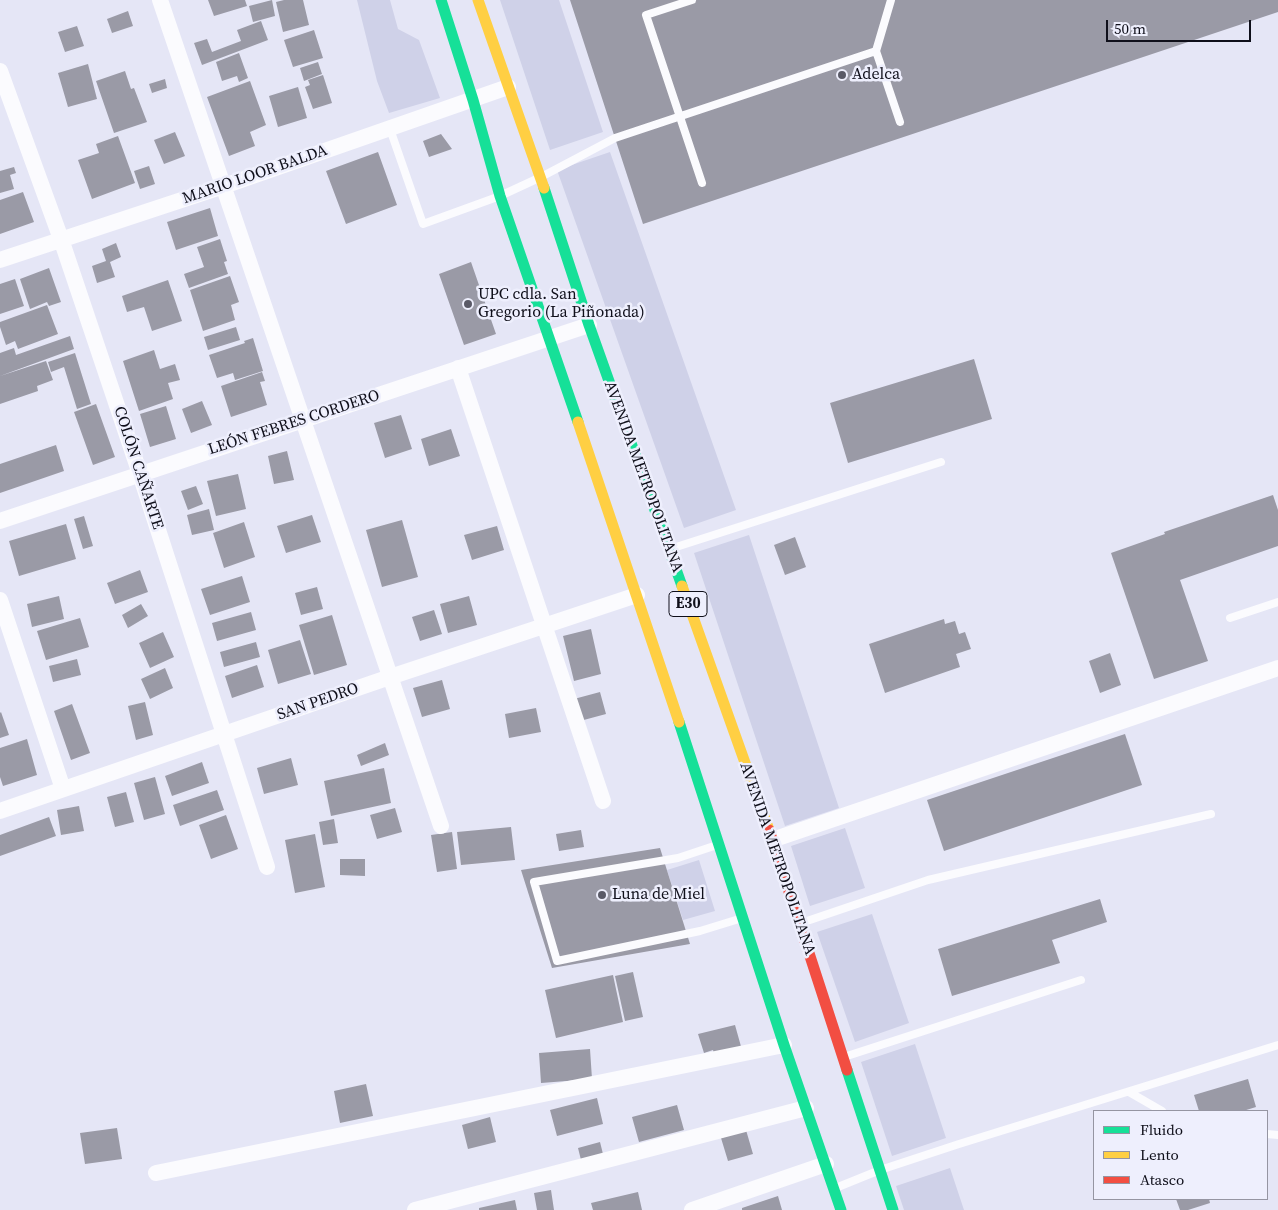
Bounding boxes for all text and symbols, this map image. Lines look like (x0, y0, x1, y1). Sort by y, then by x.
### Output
scale bar (1108, 10, 1253, 42)
text: 50 m (1114, 18, 1146, 39)
place label: Adelca (852, 65, 900, 85)
marker: Adelca (836, 69, 848, 81)
street label: MARIO LOOR BALDA (180, 141, 330, 209)
place label: UPC cdla. San Gregorio (La Piñonada) (478, 285, 645, 323)
marker: UPC cdla. San Gregorio (La Piñonada) (462, 298, 474, 310)
street label: AVENIDA METROPOLITANA (599, 379, 687, 575)
street label: LEÓN FEBRES CORDERO (206, 386, 382, 460)
street label: COLÓN CAÑARTE (109, 404, 167, 532)
road number: E30 (669, 592, 707, 616)
street label: SAN PEDRO (275, 679, 361, 725)
street label: AVENIDA METROPOLITANA (735, 760, 819, 958)
place label: Luna de Miel (612, 885, 705, 905)
marker: Luna de Miel (596, 889, 608, 901)
legend (1093, 1110, 1268, 1200)
text: Fluido (1140, 1119, 1183, 1140)
text: Lento (1140, 1144, 1179, 1165)
text: Atasco (1140, 1169, 1184, 1190)

